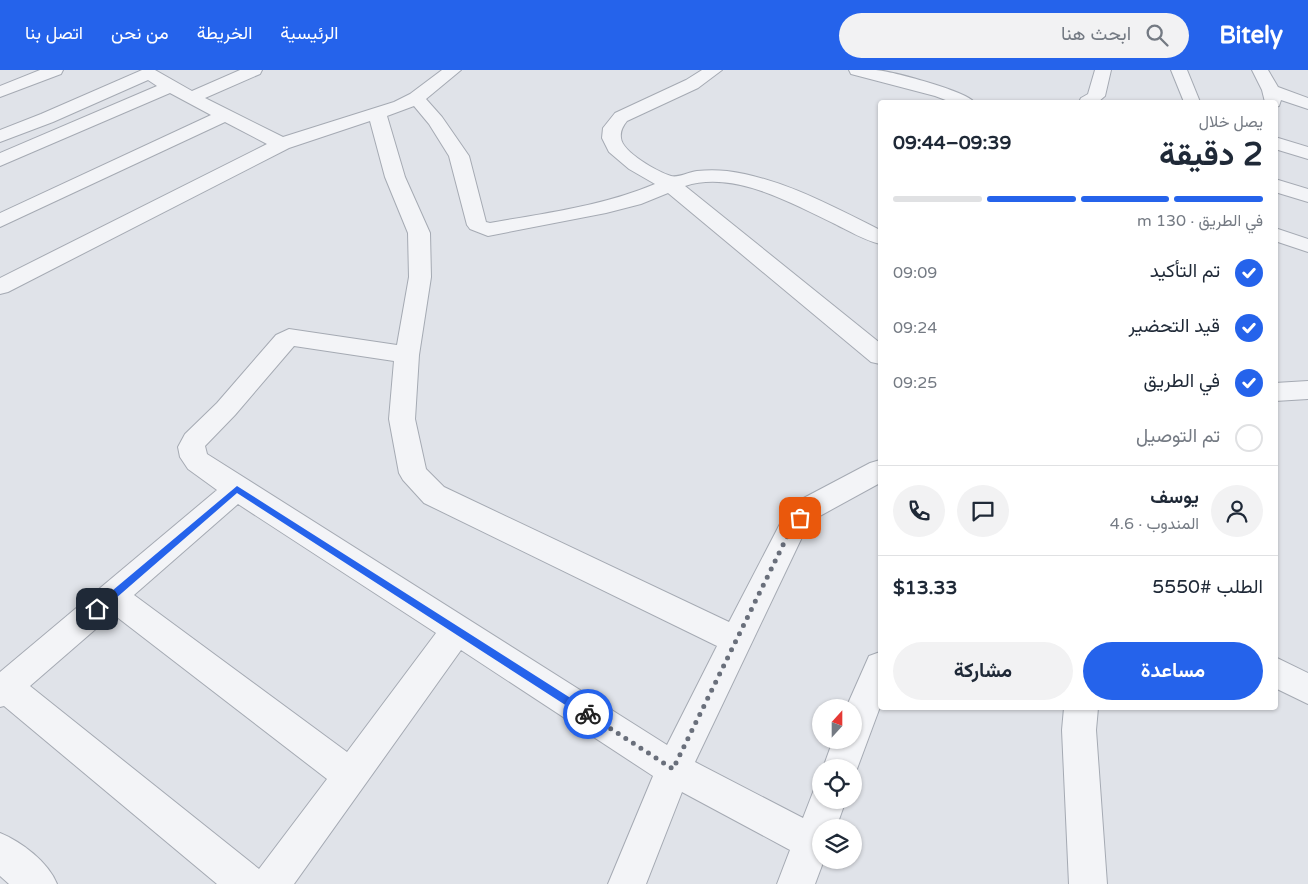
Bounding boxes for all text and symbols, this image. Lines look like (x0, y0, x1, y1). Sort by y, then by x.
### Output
search box (839, 13, 1189, 58)
icon: search (1143, 21, 1171, 49)
text: Bitely (1219, 21, 1283, 50)
text: اتصل بنا (25, 22, 83, 44)
text: من نحن (111, 22, 169, 44)
text: الخريطة (197, 22, 252, 44)
text: الرئيسية (280, 22, 339, 44)
text: ابحث هنا (1061, 23, 1131, 45)
text: يصل خلال (1199, 112, 1263, 132)
text: 09:39–09:44 (893, 132, 1011, 154)
text: 2 دقيقة (1159, 136, 1263, 174)
text: في الطريق · 130 m (1137, 211, 1263, 231)
icon: check (1235, 259, 1263, 287)
text: تم التأكيد (1150, 260, 1220, 282)
text: 09:09 (893, 263, 937, 283)
icon: check (1235, 314, 1263, 342)
text: قيد التحضير (1129, 315, 1220, 337)
text: 09:24 (893, 318, 937, 338)
icon: check (1235, 369, 1263, 397)
text: في الطريق (1143, 370, 1220, 392)
text: 09:25 (893, 373, 937, 393)
text: تم التوصيل (1136, 425, 1220, 447)
button: phone (893, 485, 945, 537)
button: chat (957, 485, 1009, 537)
button: person (1211, 485, 1263, 537)
text: يوسف (1150, 486, 1199, 508)
pin (779, 497, 821, 539)
icon: bag (786, 504, 814, 532)
text: المندوب · 4.6 (1110, 514, 1199, 534)
text: الطلب #5550 (1152, 576, 1263, 598)
text: $13.33 (893, 577, 957, 599)
pin (76, 588, 118, 630)
icon: home (83, 595, 111, 623)
button: مشاركة (893, 642, 1073, 700)
button: مساعدة (1083, 642, 1263, 700)
courier (563, 689, 613, 739)
north arrow (812, 699, 862, 749)
map controls (812, 699, 862, 869)
icon: bike (574, 700, 602, 728)
button: locate (812, 759, 862, 809)
button: layers (812, 819, 862, 869)

